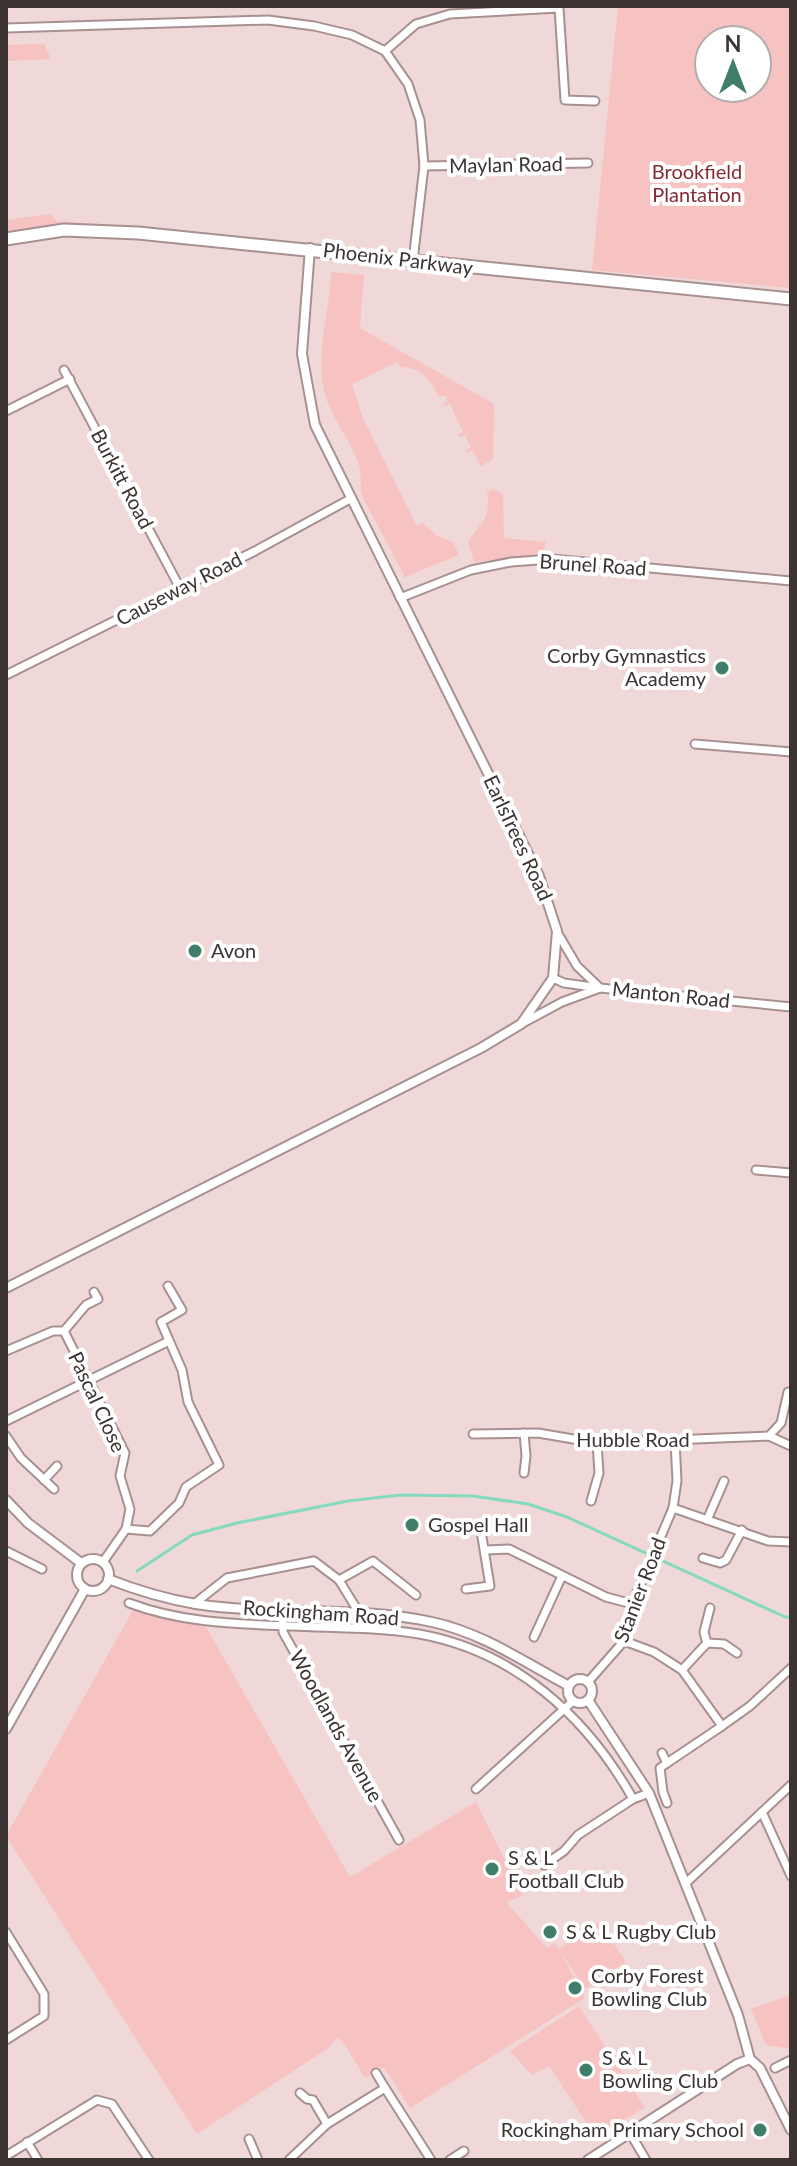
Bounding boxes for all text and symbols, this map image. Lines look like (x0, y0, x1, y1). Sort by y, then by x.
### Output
north arrow (693, 24, 773, 104)
text: N (725, 30, 741, 57)
street label: Maylan Road (449, 151, 563, 177)
park label: Brookfield Plantation (652, 159, 742, 206)
street label: Phoenix Parkway (322, 237, 475, 279)
street label: Burkitt Road (87, 425, 159, 532)
street label: Causeway Road (112, 546, 246, 630)
street label: Brunel Road (539, 548, 647, 580)
place label: Corby Gymnastics Academy (547, 643, 707, 690)
marker: Corby Gymnastics Academy (713, 659, 731, 677)
street label: EarlsTrees Road (479, 771, 558, 904)
place label: Avon (211, 938, 256, 962)
marker: Avon (186, 942, 204, 960)
street label: Manton Road (611, 976, 731, 1012)
street label: Pascal Close (64, 1347, 132, 1456)
street label: Hubble Road (576, 1427, 690, 1451)
place label: Gospel Hall (428, 1512, 528, 1536)
marker: Gospel Hall (403, 1516, 421, 1534)
street label: Stanier Road (608, 1534, 670, 1645)
street label: Rockingham Road (242, 1595, 400, 1629)
street label: Woodlands Avenue (285, 1645, 389, 1806)
place label: S & L Football Club (508, 1845, 624, 1892)
marker: S & L Football Club (483, 1860, 501, 1878)
place label: S & L Rugby Club (566, 1919, 716, 1943)
marker: S & L Rugby Club (541, 1923, 559, 1941)
place label: Corby Forest Bowling Club (591, 1963, 707, 2010)
marker: Corby Forest Bowling Club (566, 1979, 584, 1997)
place label: S & L Bowling Club (602, 2045, 718, 2092)
marker: S & L Bowling Club (577, 2061, 595, 2079)
place label: Rockingham Primary School (501, 2117, 744, 2141)
marker: Rockingham Primary School (751, 2121, 769, 2139)

